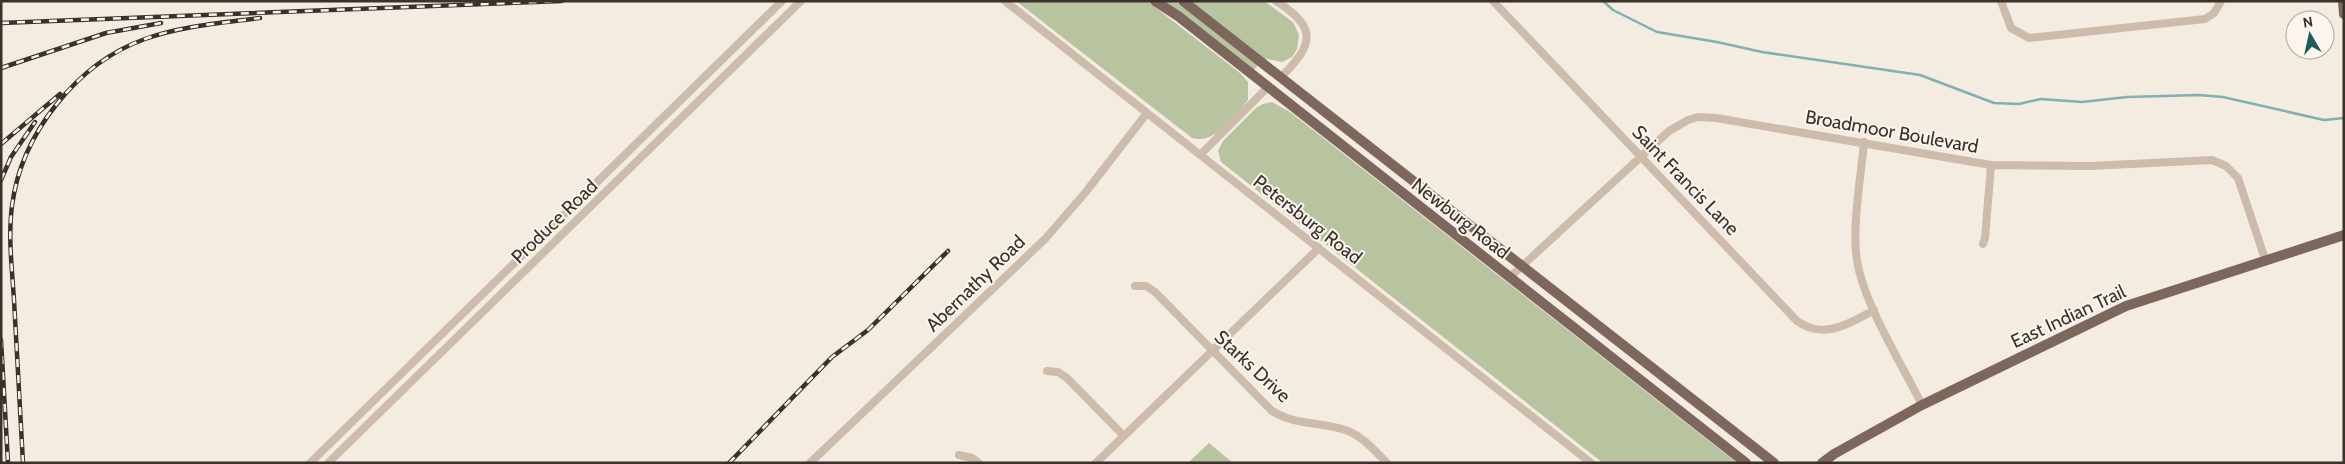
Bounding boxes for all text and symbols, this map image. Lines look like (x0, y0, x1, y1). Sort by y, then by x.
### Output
north arrow (2285, 10, 2335, 60)
text: N (2302, 12, 2314, 32)
street label: Broadmoor Boulevard (1804, 105, 1980, 158)
street label: Saint Francis Lane (1627, 121, 1744, 240)
street label: Petersburg Road (1249, 170, 1367, 269)
street label: Newburg Road (1407, 173, 1514, 264)
street label: Produce Road (506, 174, 602, 268)
street label: Abernathy Road (921, 230, 1030, 336)
street label: East Indian Trail (2007, 280, 2130, 353)
street label: Starks Drive (1210, 325, 1296, 408)

